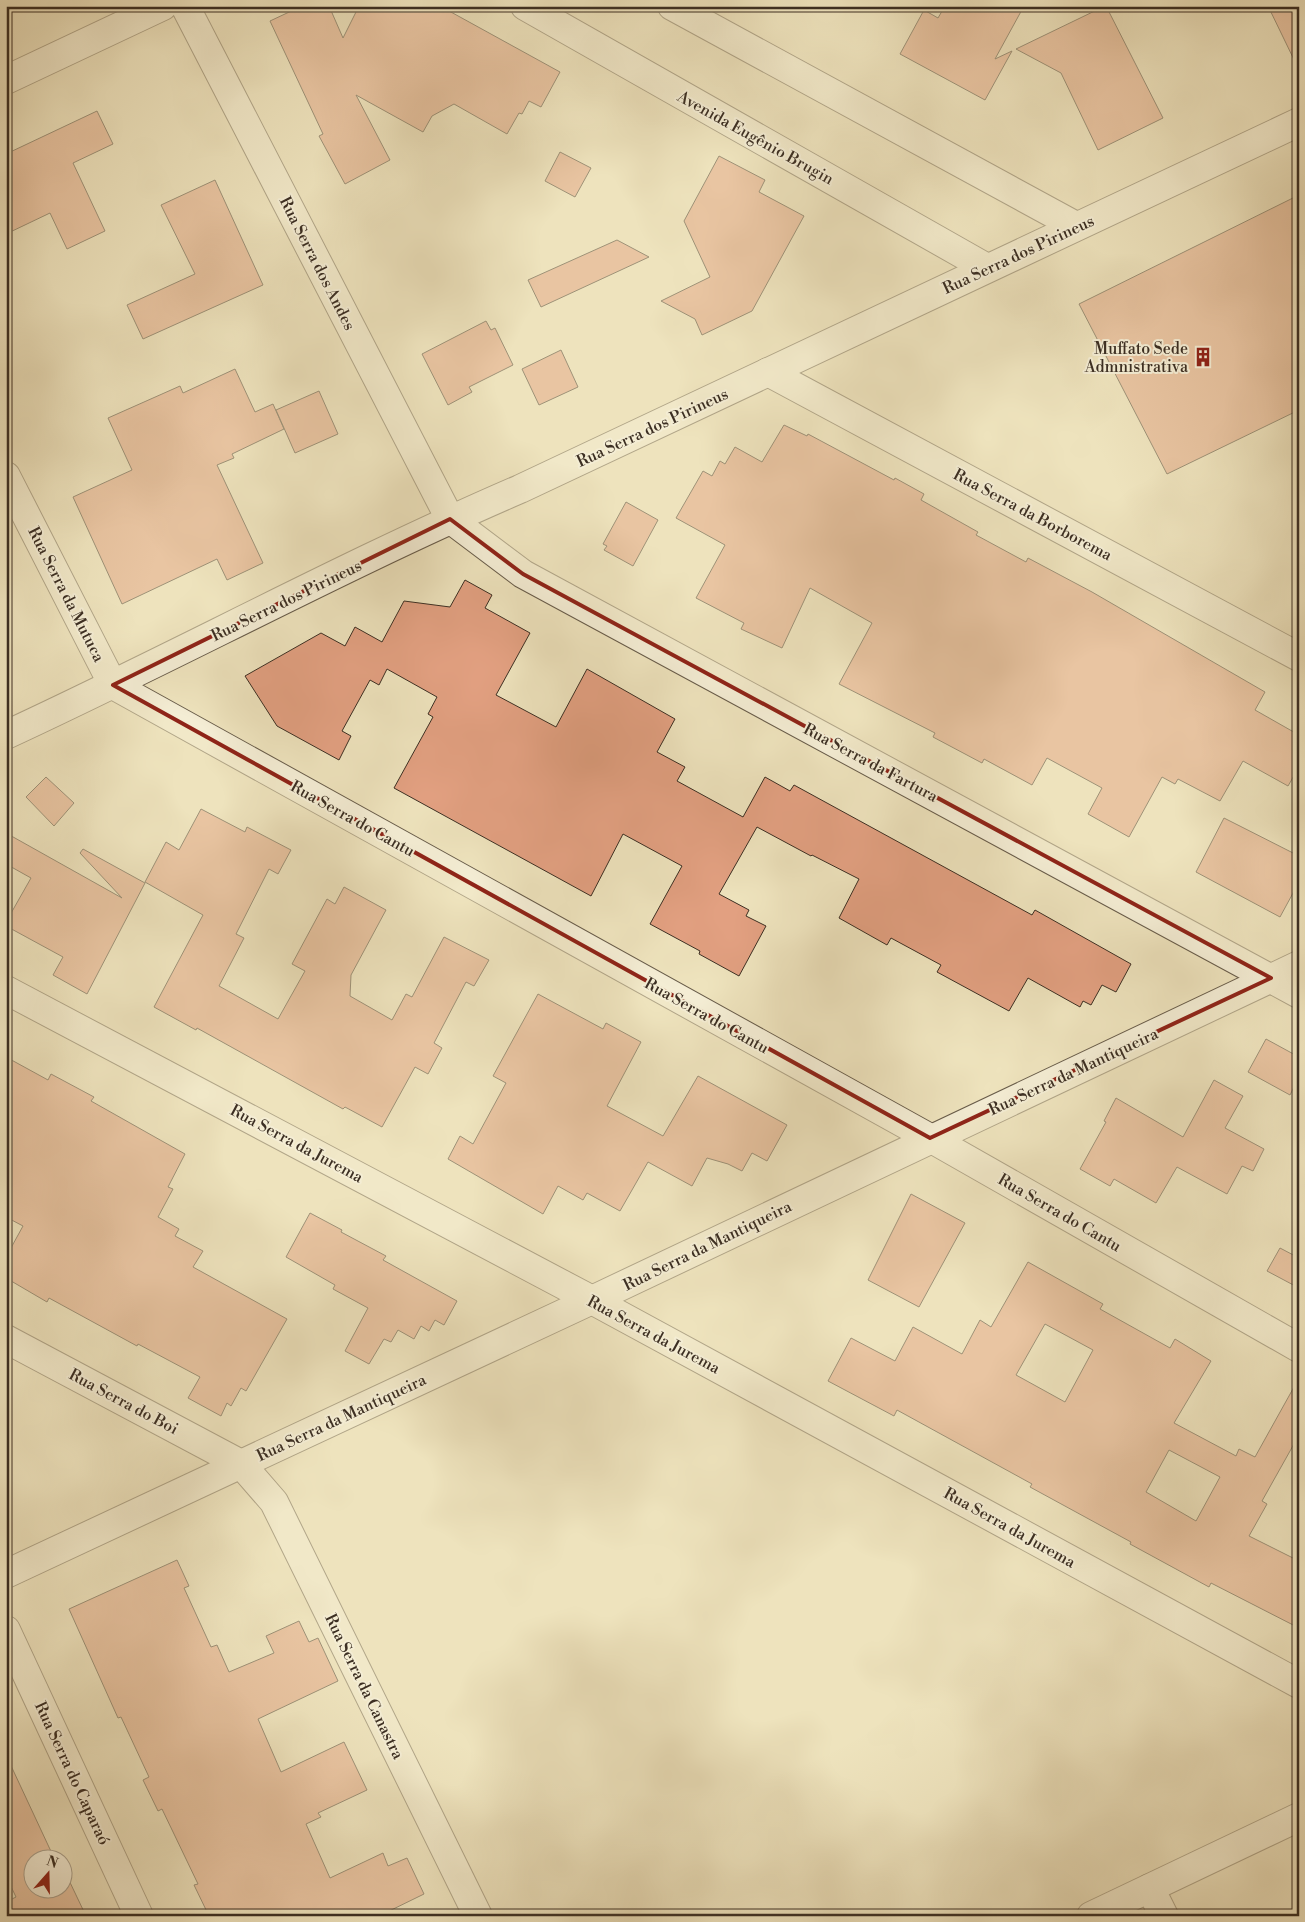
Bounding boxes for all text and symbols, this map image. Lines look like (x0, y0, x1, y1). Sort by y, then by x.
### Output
street label: Avenida Eugênio Brugin (673, 86, 838, 189)
street label: Rua Serra dos Andes (275, 193, 359, 334)
street label: Rua Serra dos Pirineus (939, 211, 1097, 299)
place label: Muffato Sede Admnistrativa (1084, 339, 1189, 377)
building icon: Muffato Sede Admnistrativa (1192, 346, 1214, 368)
street label: Rua Serra dos Pirineus (573, 384, 731, 472)
street label: Rua Serra da Borborema (950, 465, 1116, 566)
street label: Rua Serra da Mutuca (23, 524, 109, 666)
street label: Rua Serra dos Pirineus (208, 556, 365, 646)
street label: Rua Serra da Fartura (800, 719, 942, 807)
street label: Rua Serra do Cantu (287, 776, 418, 861)
street label: Rua Serra do Cantu (641, 973, 772, 1058)
street label: Rua Serra da Mantiqueira (985, 1023, 1162, 1120)
street label: Rua Serra da Jurema (227, 1100, 367, 1188)
street label: Rua Serra do Cantu (994, 1169, 1125, 1256)
street label: Rua Serra da Mantiqueira (620, 1196, 796, 1295)
street label: Rua Serra da Jurema (584, 1291, 724, 1379)
street label: Rua Serra do Boi (65, 1365, 182, 1439)
street label: Rua Serra da Mantiqueira (253, 1369, 430, 1466)
street label: Rua Serra da Jurema (940, 1483, 1080, 1573)
street label: Rua Serra da Canastra (320, 1610, 408, 1763)
street label: Rua Serra do Caparaó (30, 1698, 114, 1848)
north arrow (22, 1850, 72, 1900)
text: N (44, 1852, 60, 1873)

